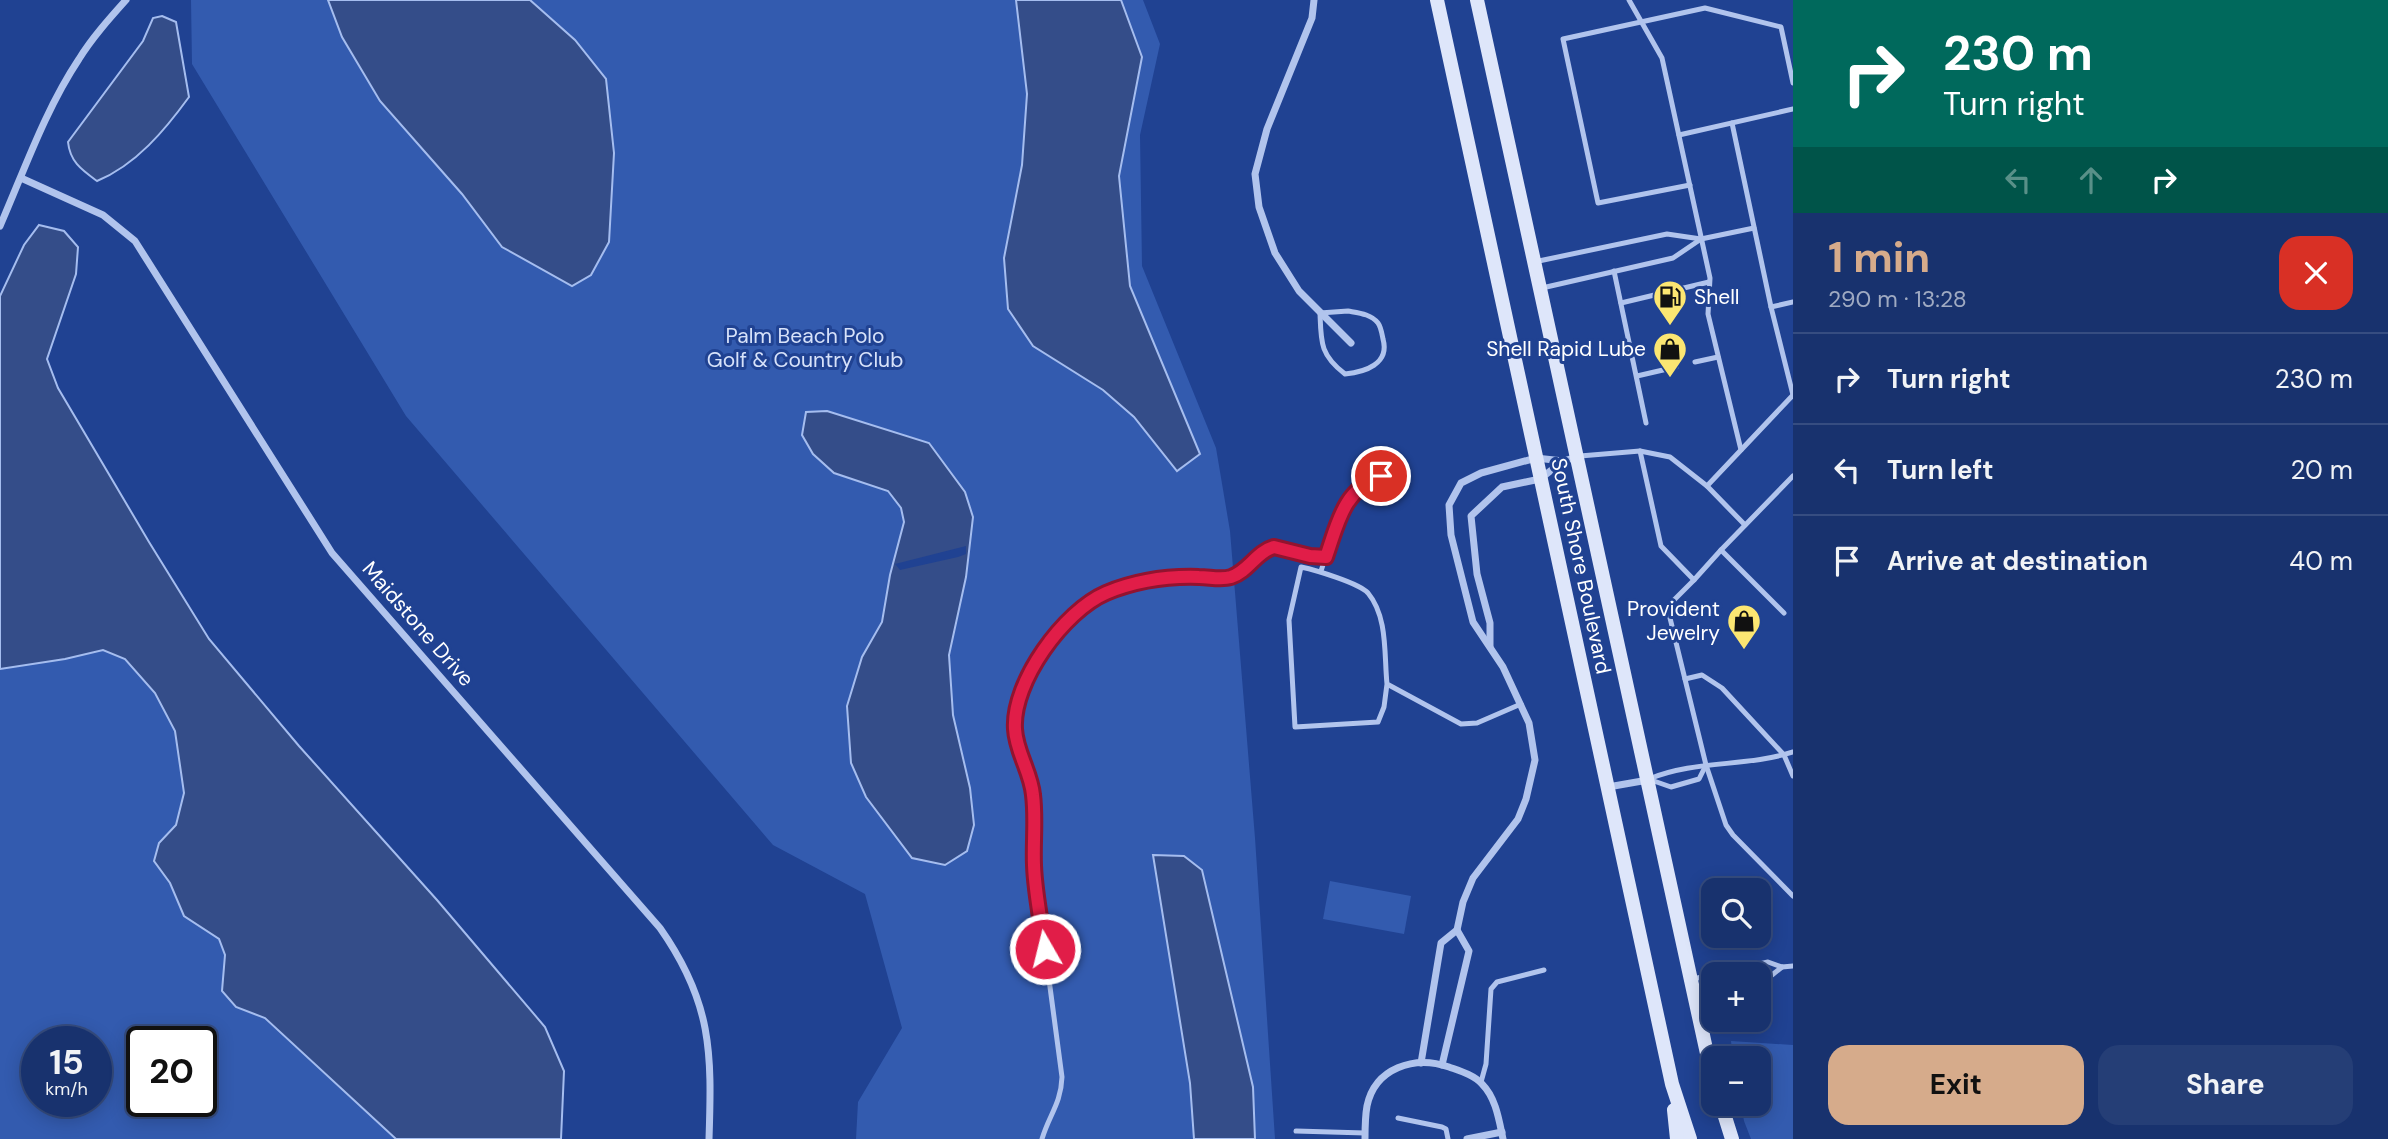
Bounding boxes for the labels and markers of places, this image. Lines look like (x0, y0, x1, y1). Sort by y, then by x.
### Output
fuel station icon: Shell (1651, 278, 1689, 327)
place label: Shell (1694, 283, 1740, 311)
shop icon: Shell Rapid Lube (1651, 330, 1689, 379)
place label: Shell Rapid Lube (1486, 335, 1646, 363)
pin (1351, 446, 1411, 506)
place label: Provident Jewelry (1627, 595, 1720, 647)
shop icon: Provident Jewelry (1725, 602, 1763, 651)

